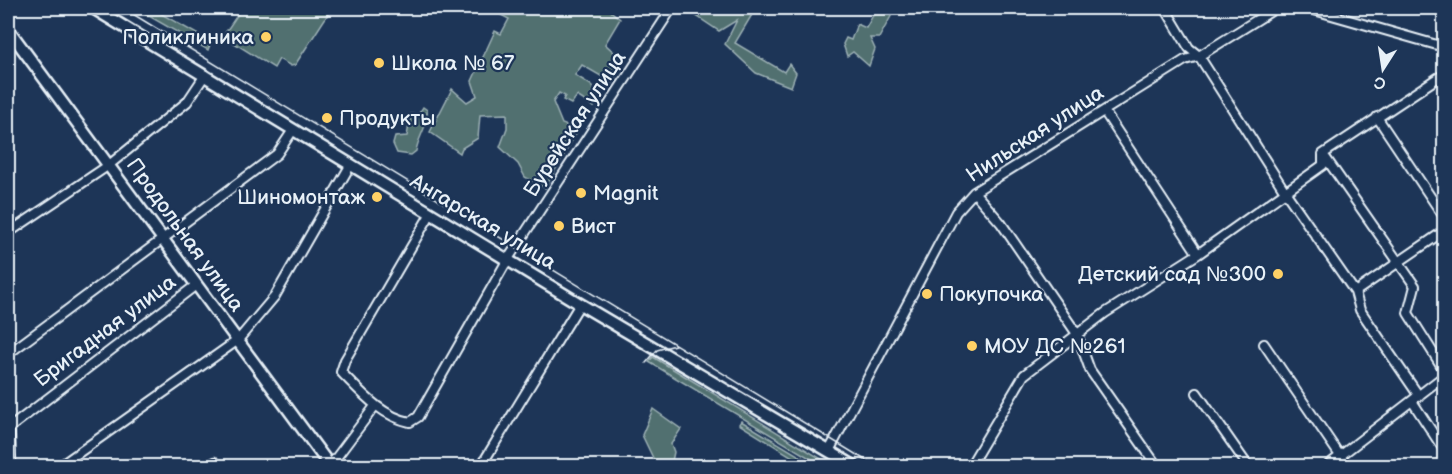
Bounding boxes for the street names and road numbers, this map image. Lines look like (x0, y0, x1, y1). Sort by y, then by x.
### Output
street label: Бурейская улица (519, 46, 632, 202)
street label: Нильская улица (962, 80, 1109, 188)
street label: Продольная улица (121, 153, 249, 317)
street label: Ангарская улица (405, 168, 561, 276)
street label: Бригадная улица (29, 269, 181, 392)

